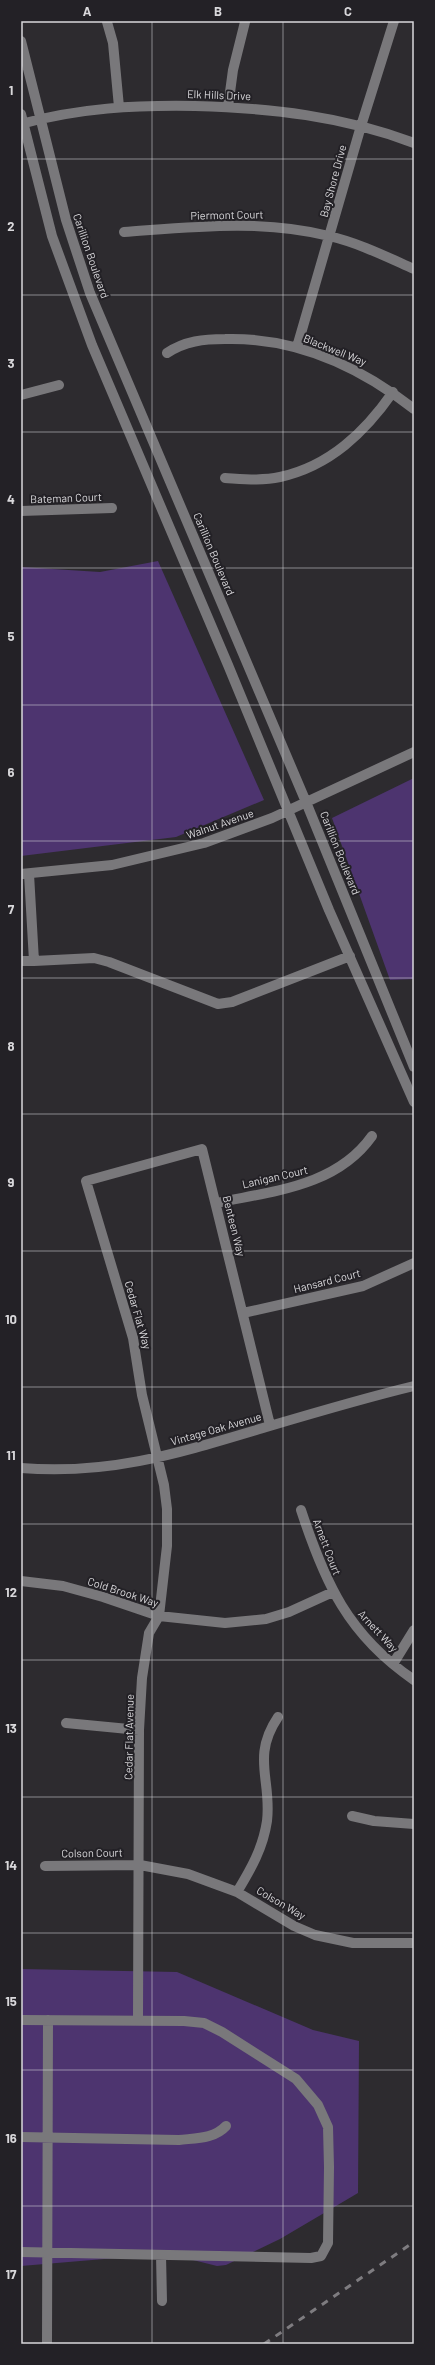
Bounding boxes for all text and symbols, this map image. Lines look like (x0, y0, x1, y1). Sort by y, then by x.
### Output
text: A (83, 3, 92, 19)
text: B (214, 3, 222, 19)
text: C (344, 3, 352, 19)
text: 1 (9, 82, 13, 98)
street label: Elk Hills Drive (187, 87, 251, 102)
street label: Bay Shore Drive (317, 143, 348, 219)
street label: Piermont Court (190, 207, 264, 222)
street label: Carillion Boulevard (71, 212, 112, 300)
text: 2 (7, 218, 15, 234)
street label: Blackwell Way (302, 331, 369, 368)
text: 3 (7, 355, 15, 371)
street label: Bateman Court (30, 490, 102, 505)
text: 4 (7, 491, 15, 507)
street label: Carillion Boulevard (191, 510, 238, 597)
text: 5 (7, 628, 15, 644)
text: 6 (8, 764, 15, 780)
street label: Walnut Avenue (184, 806, 255, 841)
street label: Carillion Boulevard (318, 809, 363, 896)
text: 7 (8, 901, 15, 917)
text: 8 (7, 1038, 15, 1054)
street label: Lanigan Court (241, 1163, 309, 1190)
text: 9 (8, 1174, 15, 1190)
street label: Benteen Way (221, 1194, 248, 1258)
street label: Hansard Court (292, 1266, 362, 1295)
street label: Cedar Flat Way (122, 1279, 154, 1351)
text: 10 (5, 1311, 17, 1327)
street label: Vintage Oak Avenue (169, 1409, 263, 1448)
text: 11 (6, 1447, 16, 1463)
street label: Arnett Court (311, 1517, 344, 1577)
street label: Cold Brook Way (86, 1574, 160, 1609)
text: 12 (5, 1584, 17, 1600)
street label: Arnett Way (356, 1607, 401, 1654)
street label: Cedar Flat Avenue (121, 1694, 136, 1780)
text: 13 (5, 1720, 17, 1736)
street label: Colson Court (61, 1845, 123, 1860)
text: 14 (5, 1857, 17, 1873)
street label: Colson Way (254, 1883, 308, 1922)
text: 15 (5, 1993, 17, 2009)
text: 16 (5, 2130, 17, 2146)
text: 17 (5, 2266, 17, 2282)

